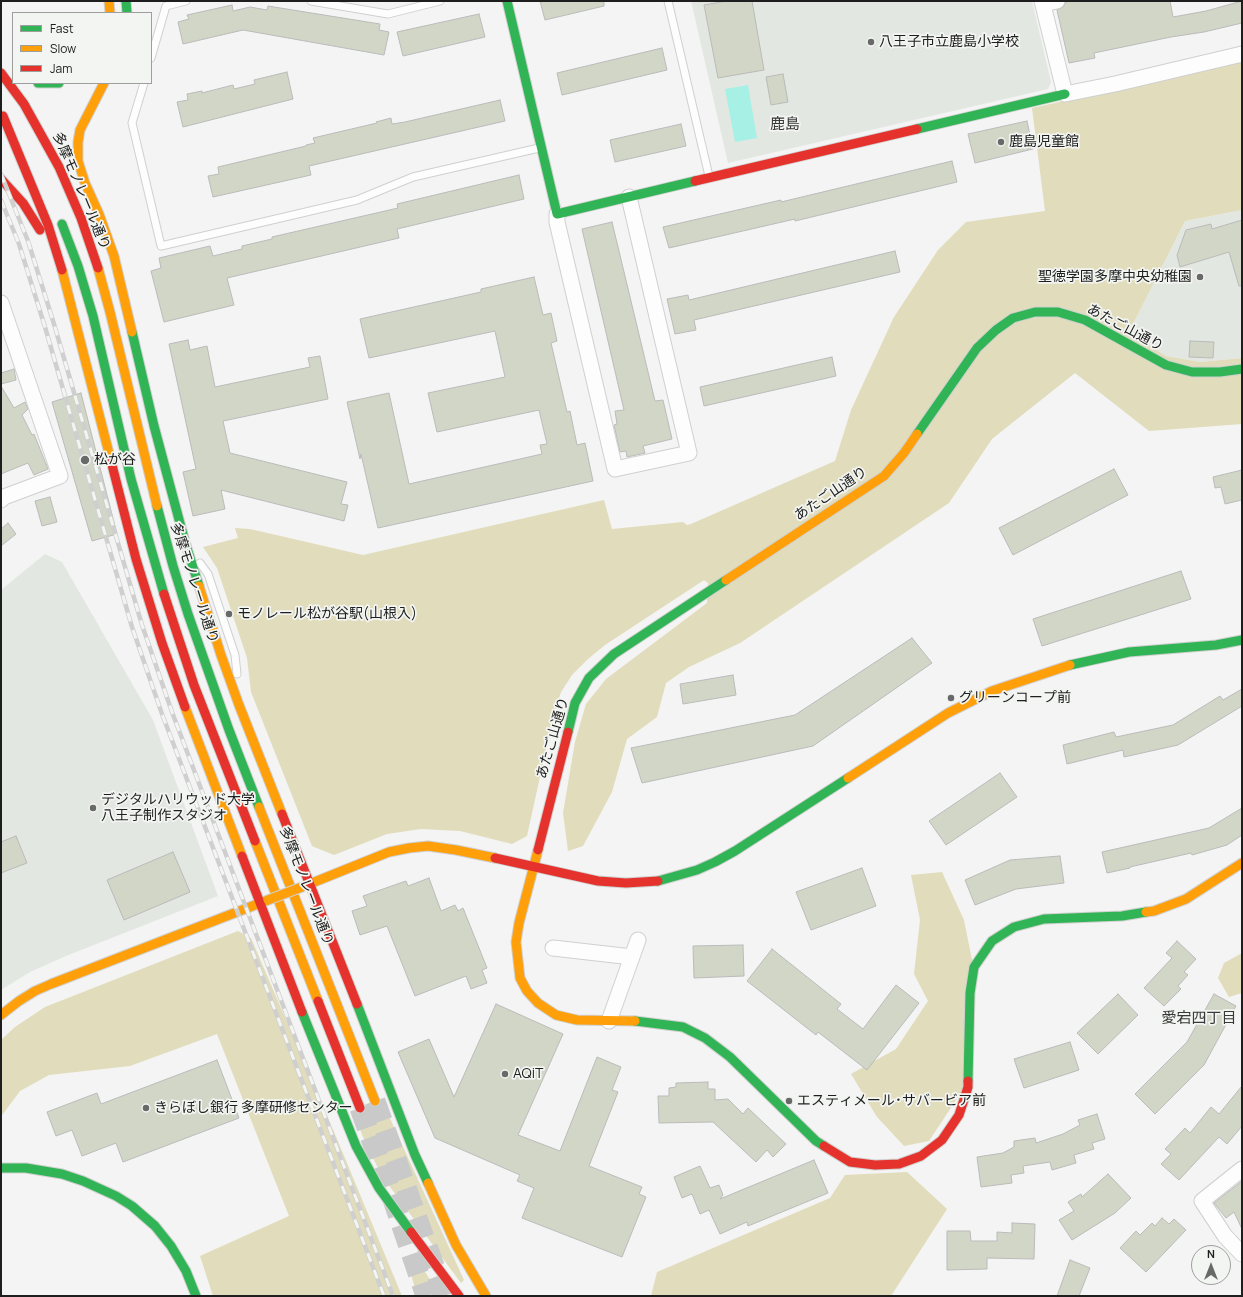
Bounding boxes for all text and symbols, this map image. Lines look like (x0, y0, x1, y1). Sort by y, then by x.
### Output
legend (12, 12, 152, 84)
text: Fast (50, 20, 74, 37)
place label: 八王子市立鹿島小学校 (879, 34, 1019, 50)
marker: 八王子市立鹿島小学校 (866, 37, 876, 47)
text: Slow (50, 40, 76, 57)
text: Jam (50, 60, 72, 77)
district label: 鹿島 (770, 116, 800, 134)
street label: 多摩モノレール通り (49, 130, 113, 252)
place label: 鹿島児童館 (1009, 134, 1079, 150)
marker: 鹿島児童館 (996, 137, 1006, 147)
place label: 聖徳学園多摩中央幼稚園 (1038, 269, 1192, 285)
marker: 聖徳学園多摩中央幼稚園 (1195, 272, 1205, 282)
street label: あたご山通り (1084, 301, 1166, 355)
place label: 松が谷 (94, 452, 136, 468)
marker: 松が谷 (79, 454, 91, 466)
street label: あたご山通り (791, 464, 871, 524)
street label: 多摩モノレール通り (167, 520, 221, 646)
place label: モノレール松が谷駅(山根入) (237, 606, 417, 622)
marker: モノレール松が谷駅(山根入) (224, 609, 234, 619)
place label: グリーンコープ前 (959, 690, 1071, 706)
marker: グリーンコープ前 (946, 693, 956, 703)
street label: あたご山通り (533, 695, 573, 781)
place label: デジタルハリウッド大学 八王子制作スタジオ (101, 792, 255, 824)
marker: デジタルハリウッド大学 八王子制作スタジオ (88, 803, 98, 813)
street label: 多摩モノレール通り (276, 824, 336, 948)
district label: 愛宕四丁目 (1162, 1010, 1236, 1028)
place label: AQiT (513, 1066, 543, 1082)
marker: AQiT (500, 1069, 510, 1079)
place label: エスティメール･サバービア前 (797, 1093, 986, 1109)
marker: エスティメール･サバービア前 (784, 1096, 794, 1106)
place label: きらぼし銀行 多摩研修センター (154, 1100, 353, 1116)
marker: きらぼし銀行 多摩研修センター (141, 1103, 151, 1113)
north arrow (1191, 1245, 1231, 1285)
text: N (1207, 1246, 1215, 1261)

